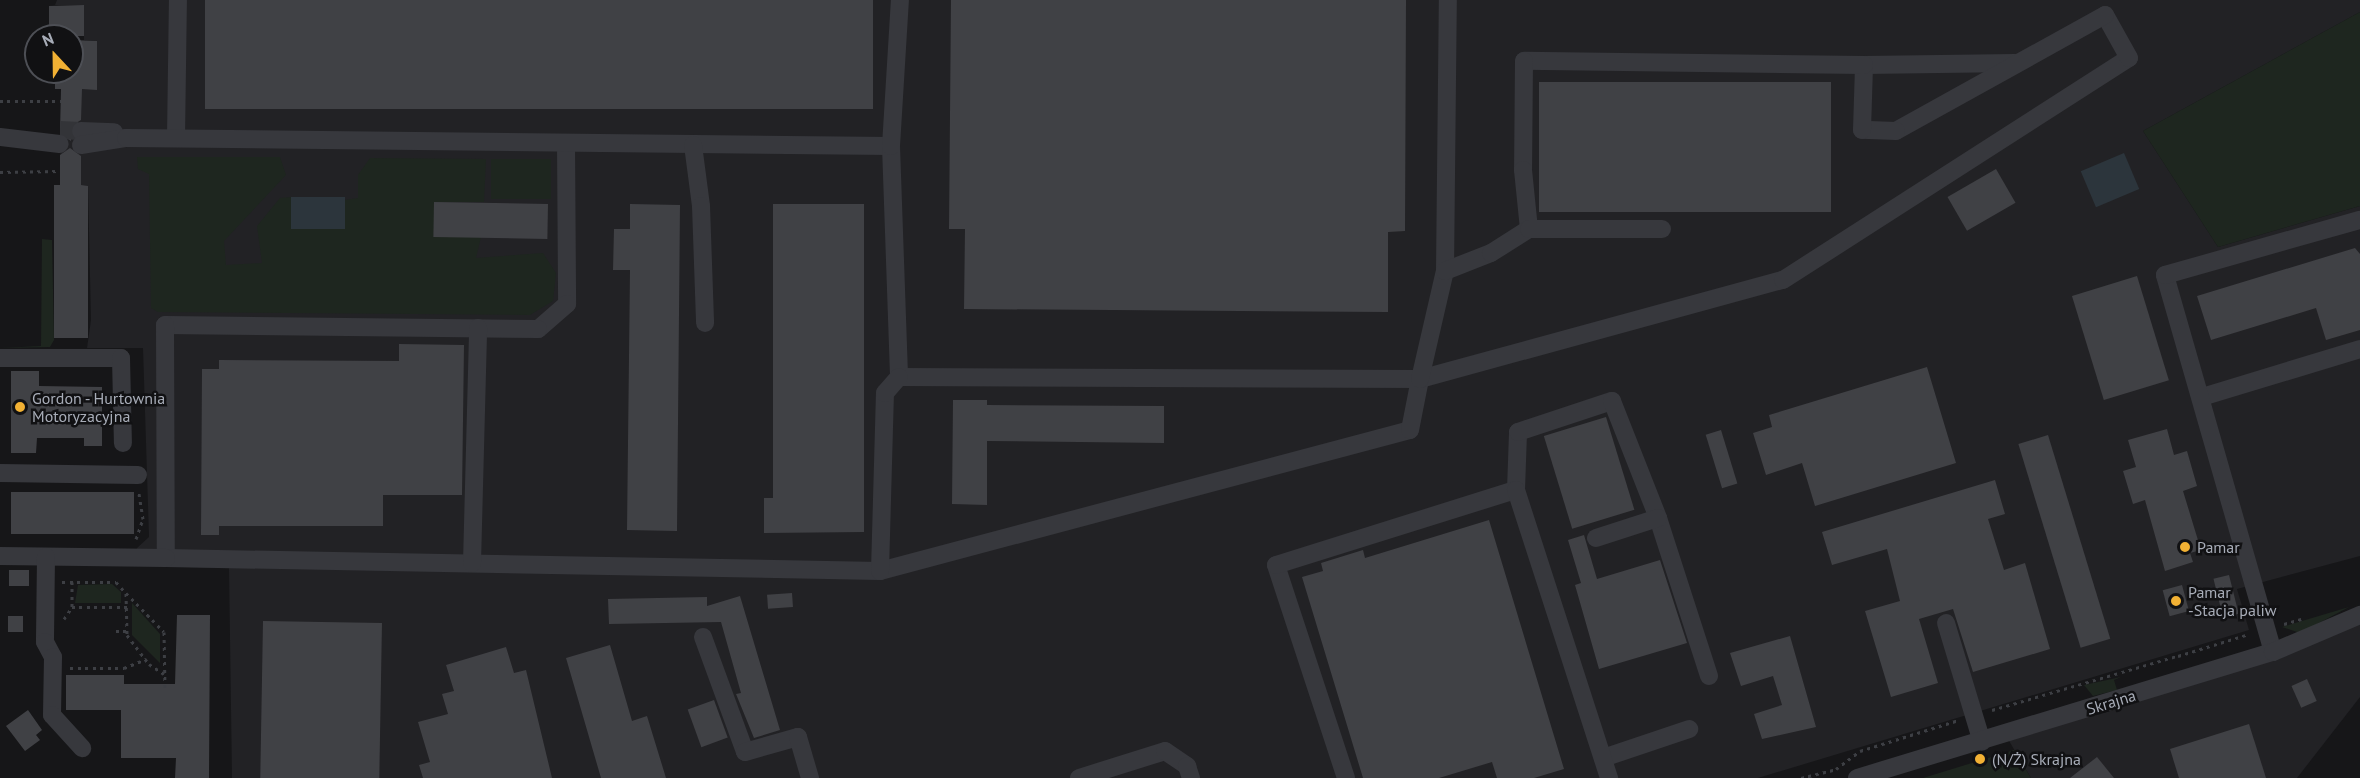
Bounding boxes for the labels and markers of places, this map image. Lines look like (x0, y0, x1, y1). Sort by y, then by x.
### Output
place label: Gordon - Hurtownia Motoryzacyjna (32, 388, 168, 426)
marker: Gordon - Hurtownia Motoryzacyjna (13, 400, 27, 414)
place label: Pamar (2197, 537, 2240, 557)
marker: Pamar (2178, 540, 2192, 554)
place label: Pamar -Stacja paliw (2188, 582, 2277, 620)
marker: Pamar -Stacja paliw (2169, 594, 2183, 608)
place label: (N/Ż) Skrajna (1992, 749, 2081, 769)
marker: (N/Ż) Skrajna (1973, 752, 1987, 766)

